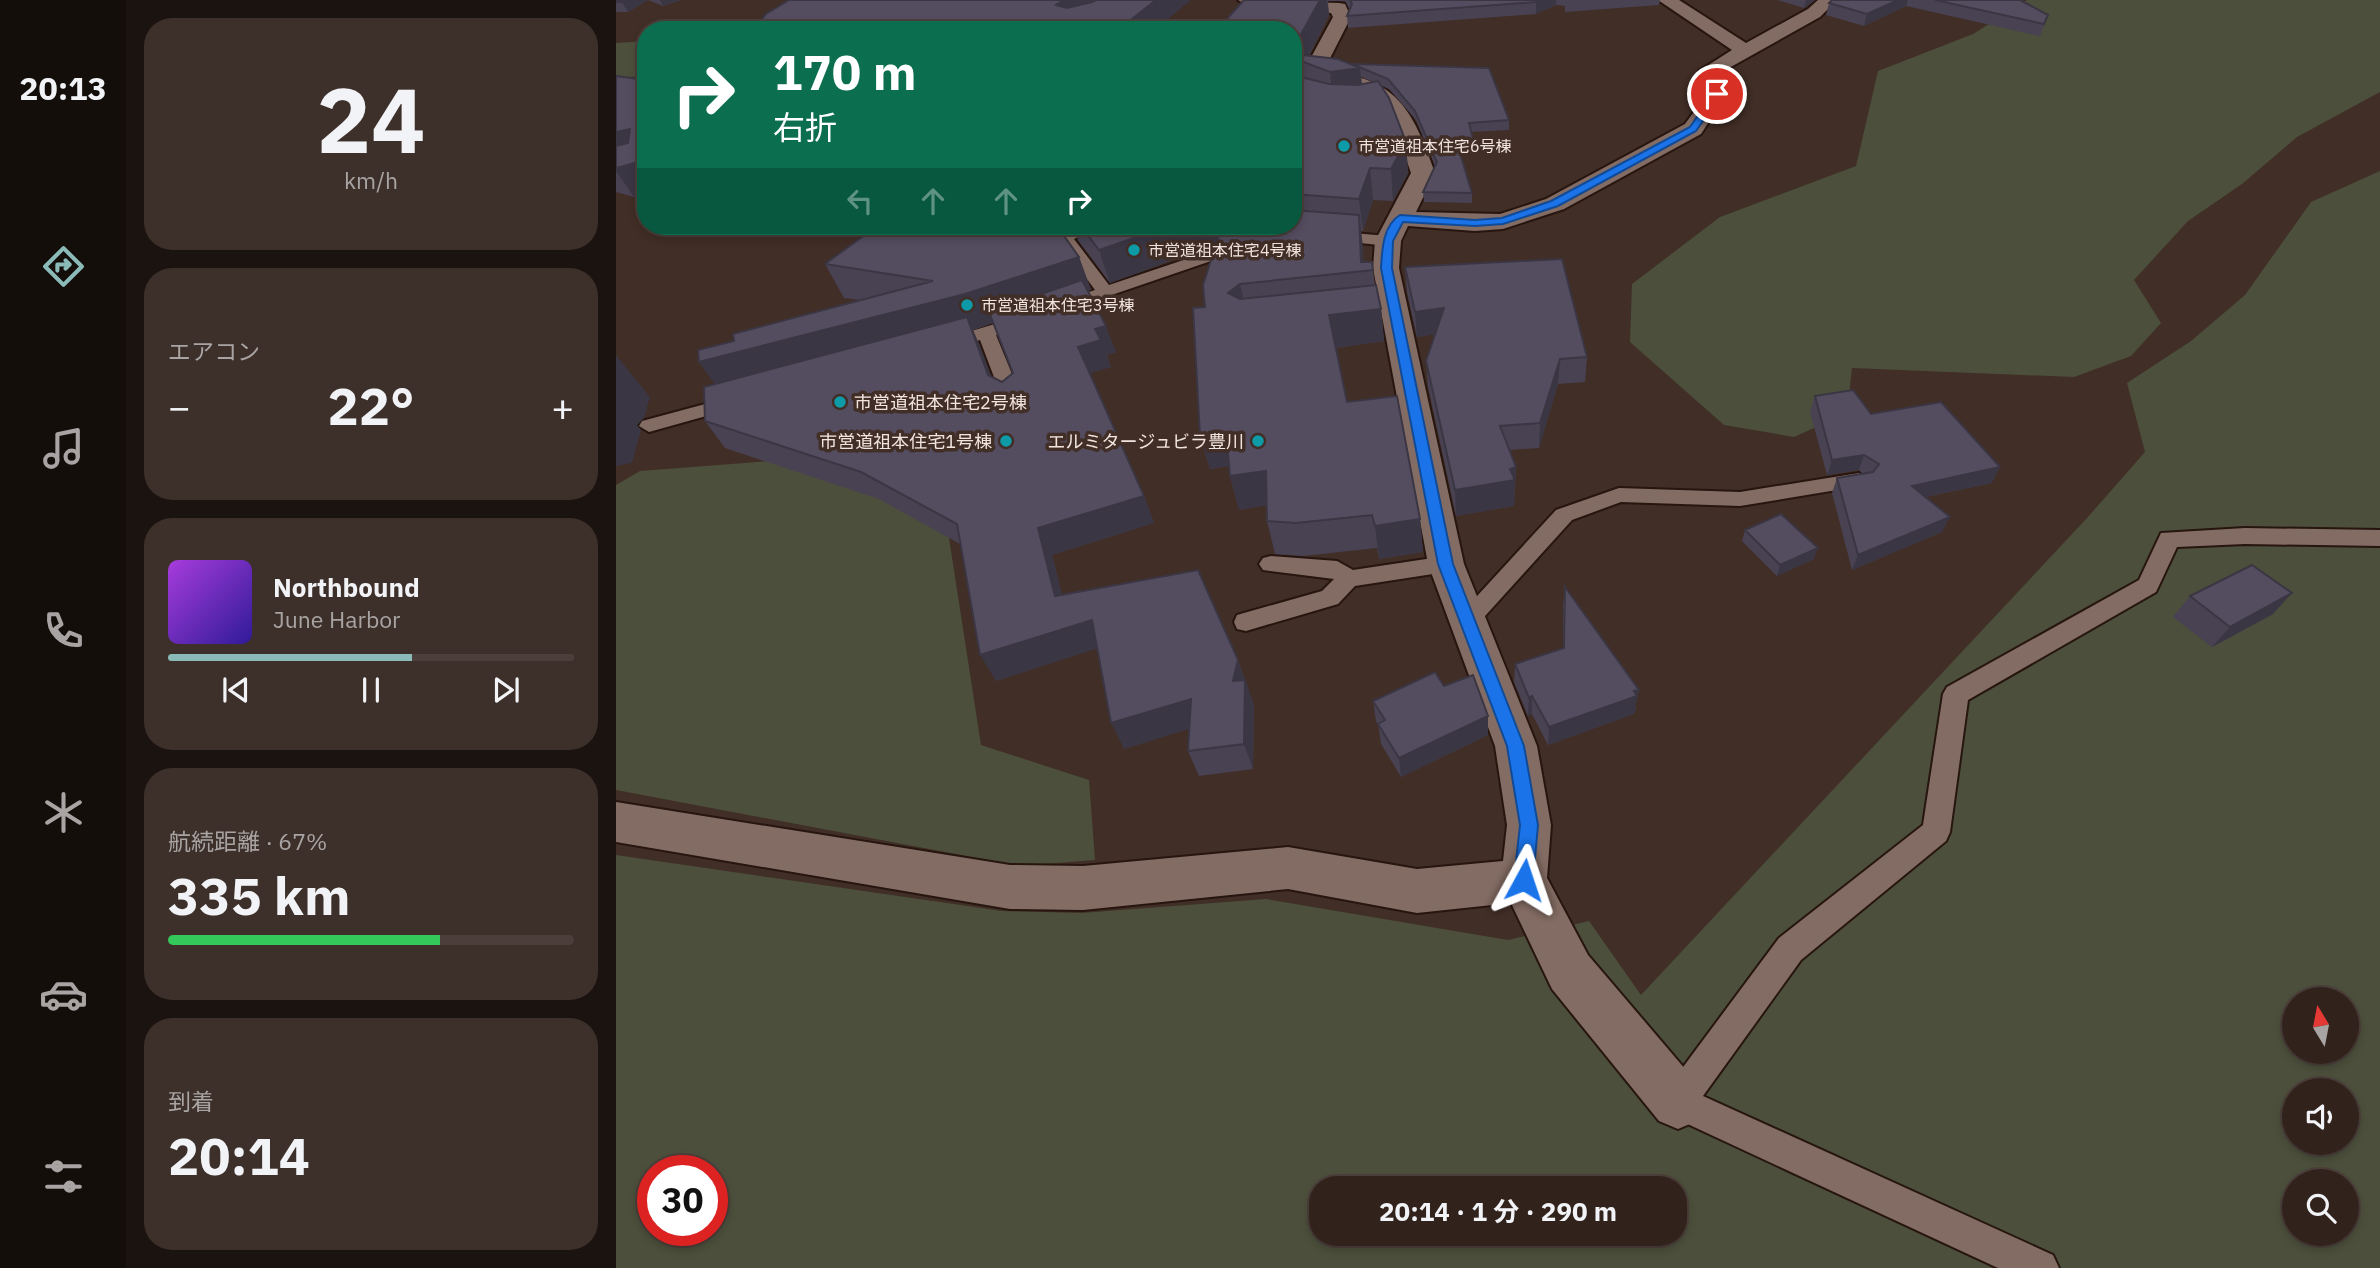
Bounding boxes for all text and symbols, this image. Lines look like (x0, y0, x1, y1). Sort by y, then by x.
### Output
text: 170 m (773, 40, 917, 103)
icon: right (658, 49, 749, 140)
text: 24 (316, 60, 426, 178)
pin (1687, 64, 1747, 124)
text: 20:13 (19, 67, 107, 109)
icon: arrive (1698, 75, 1736, 113)
text: 右折 (773, 106, 837, 148)
place label: 市営道祖本住宅6号棟 (1358, 136, 1512, 156)
marker: 市営道祖本住宅6号棟 (1336, 138, 1352, 154)
text: km/h (344, 165, 398, 195)
icon: left (841, 182, 879, 220)
icon: ahead (914, 182, 952, 220)
icon: ahead (987, 182, 1025, 220)
icon: right (1060, 182, 1098, 220)
place label: 市営道祖本住宅4号棟 (1148, 240, 1302, 260)
icon: directions (39, 242, 88, 291)
marker: 市営道祖本住宅4号棟 (1126, 242, 1142, 258)
place label: 市営道祖本住宅3号棟 (981, 295, 1135, 315)
marker: 市営道祖本住宅3号棟 (959, 297, 975, 313)
text: エアコン (168, 336, 260, 366)
text: 22° (328, 372, 414, 439)
text: − (168, 382, 191, 431)
text: + (551, 382, 574, 431)
place label: 市営道祖本住宅2号棟 (854, 391, 1027, 414)
marker: 市営道祖本住宅2号棟 (832, 394, 848, 410)
icon: music (39, 424, 88, 473)
place label: 市営道祖本住宅1号棟 (819, 430, 992, 453)
place label: エルミタージュビラ豊川 (1048, 430, 1244, 453)
marker: 市営道祖本住宅1号棟 (998, 433, 1014, 449)
marker: エルミタージュビラ豊川 (1250, 433, 1266, 449)
text: Northbound (273, 570, 420, 604)
text: June Harbor (273, 604, 401, 634)
icon: phone (39, 606, 88, 655)
icon: previous (217, 671, 255, 709)
icon: pause (352, 671, 390, 709)
icon: next (487, 671, 525, 709)
icon: climate (39, 788, 88, 837)
text: 航続距離 · 67% (168, 826, 327, 856)
position arrow (1487, 843, 1561, 917)
text: 335 km (168, 862, 350, 929)
icon: car (39, 970, 88, 1019)
north arrow (2282, 987, 2359, 1064)
map controls (2282, 987, 2359, 1246)
button: sound (2282, 1078, 2359, 1155)
text: 到着 (168, 1086, 214, 1116)
text: 20:14 (168, 1122, 310, 1189)
icon: filters (39, 1152, 88, 1201)
speed limit sign: 30 (637, 1155, 728, 1246)
button: search (2282, 1169, 2359, 1246)
text: 20:14 · 1 分 · 290 m (1379, 1194, 1617, 1228)

